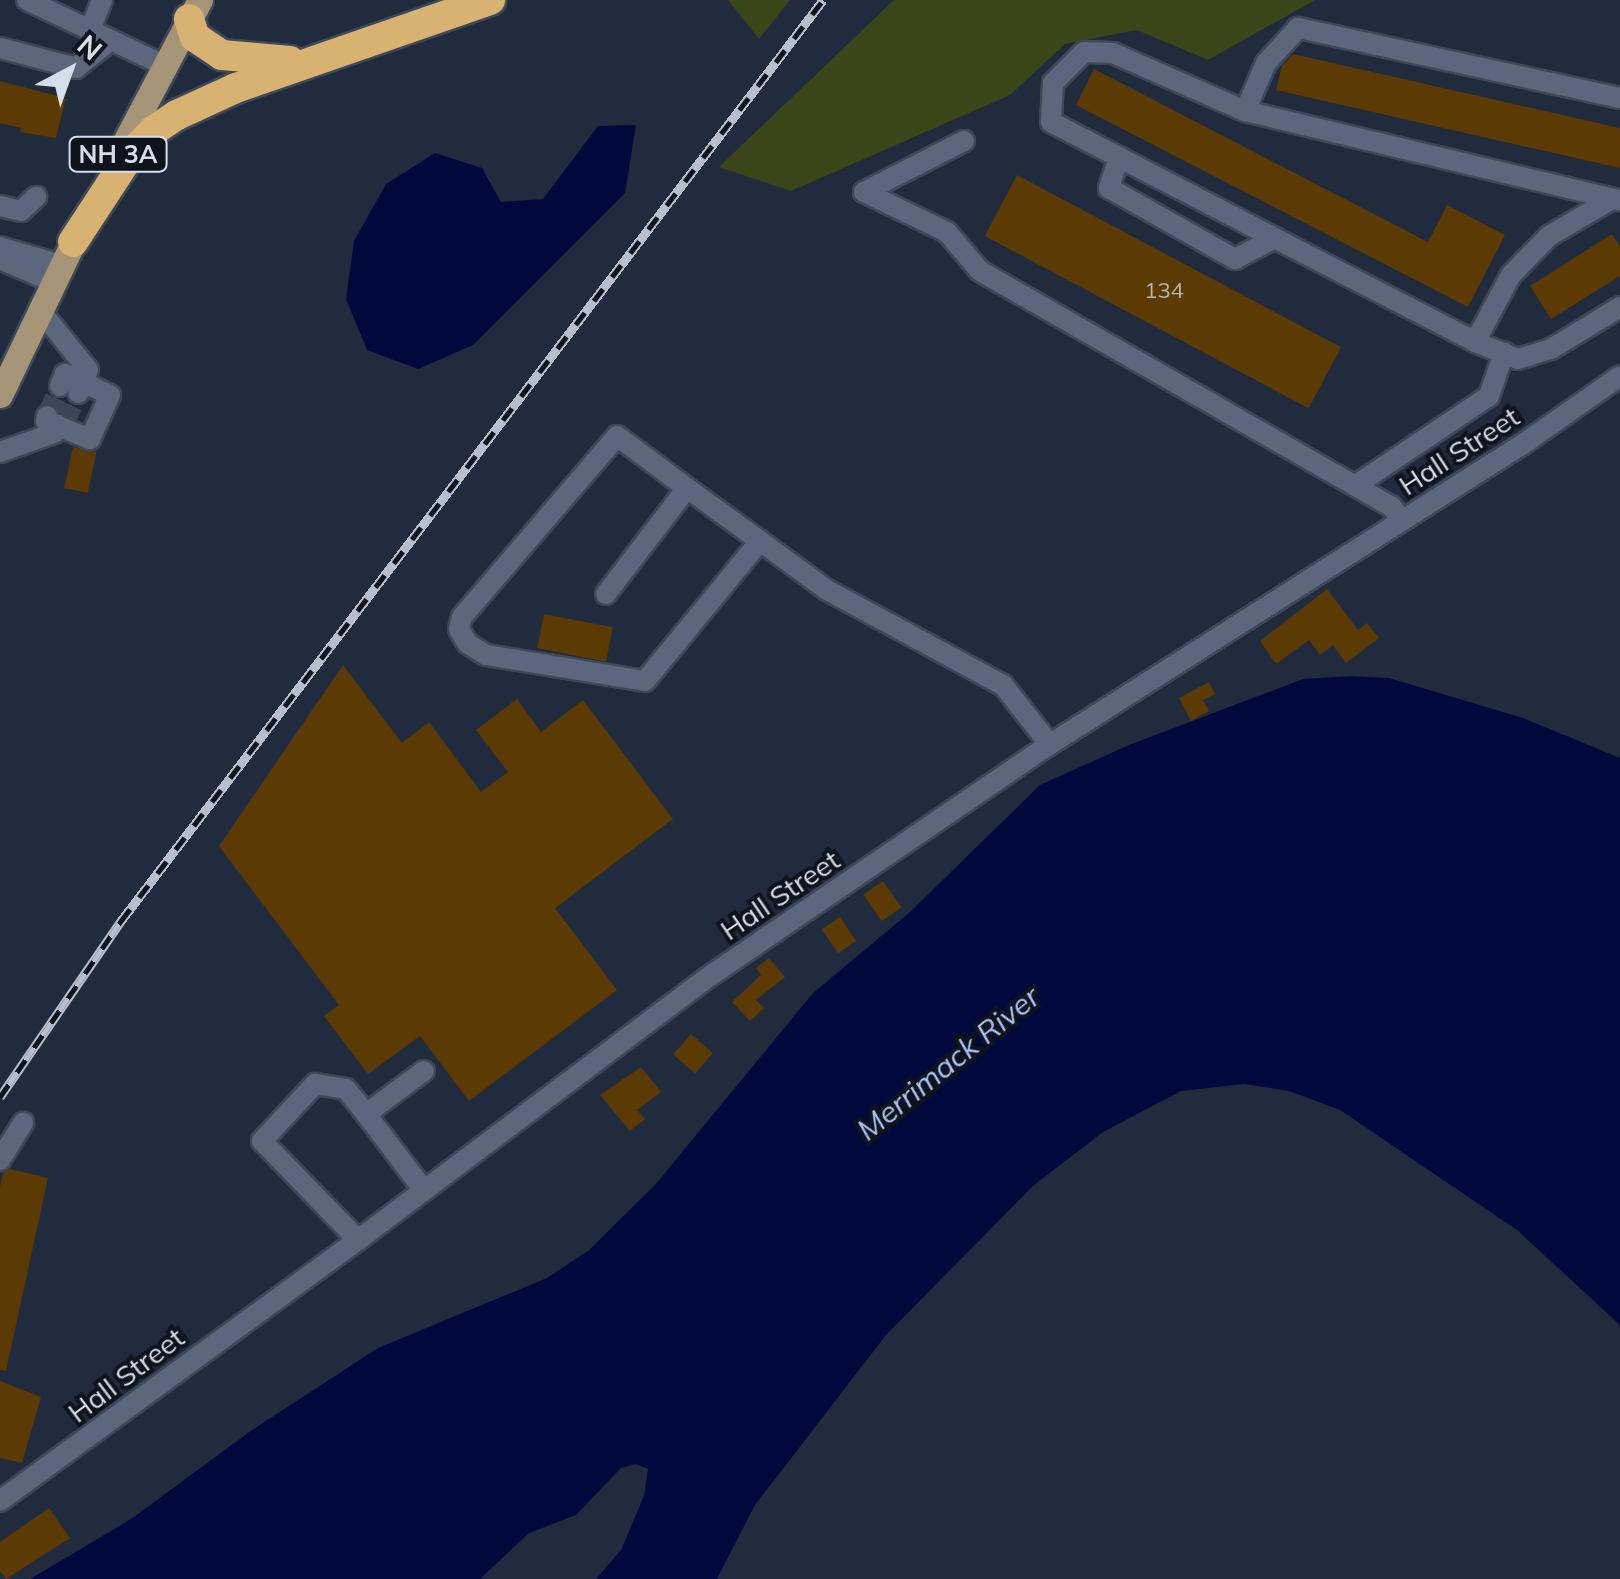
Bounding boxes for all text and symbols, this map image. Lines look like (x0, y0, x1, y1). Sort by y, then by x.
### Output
north arrow (20, 20, 120, 120)
text: N (71, 27, 109, 67)
road number: NH 3A (68, 134, 168, 174)
house number: 134 (1144, 278, 1184, 304)
street label: Hall Street (1393, 400, 1525, 502)
street label: Hall Street (714, 843, 846, 947)
water label: Merrimack River (850, 978, 1046, 1148)
street label: Hall Street (61, 1321, 191, 1429)

